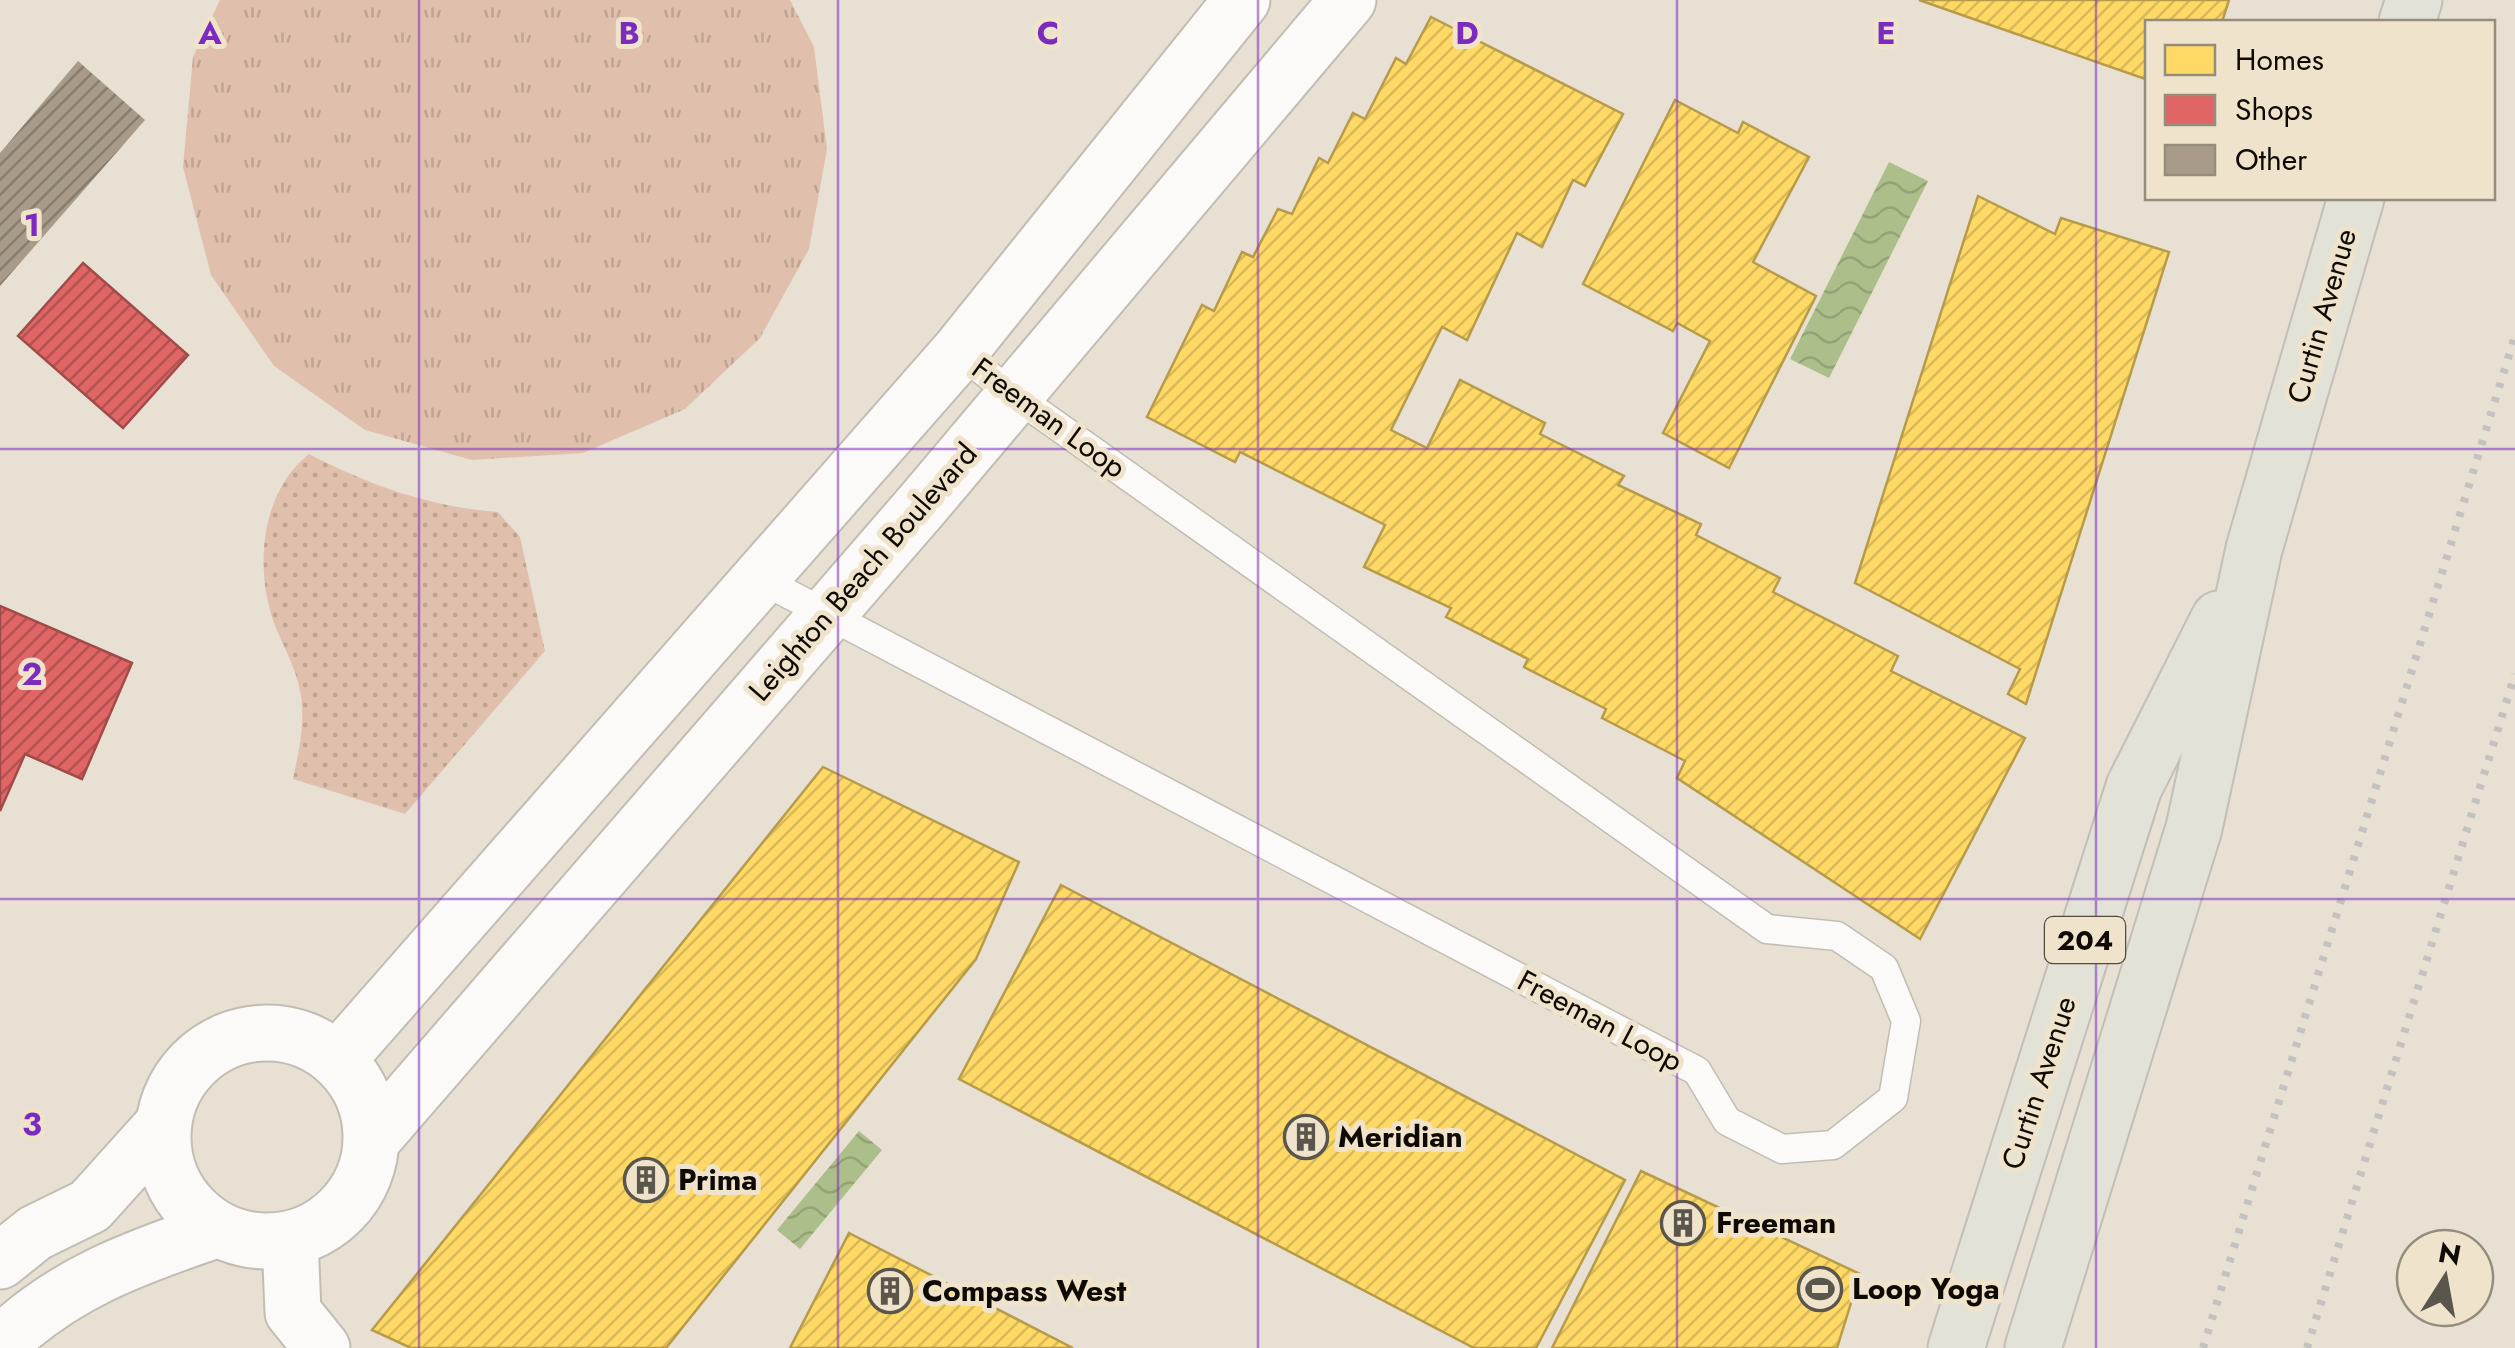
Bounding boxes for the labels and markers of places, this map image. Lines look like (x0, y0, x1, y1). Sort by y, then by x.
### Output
building icon: Meridian (1283, 1114, 1329, 1160)
place label: Meridian (1338, 1115, 1463, 1158)
building icon: Prima (623, 1157, 669, 1203)
place label: Prima (678, 1158, 757, 1201)
building icon: Freeman (1660, 1200, 1706, 1246)
place label: Freeman (1716, 1201, 1836, 1244)
sports icon: Loop Yoga (1797, 1266, 1843, 1312)
place label: Loop Yoga (1852, 1267, 2000, 1310)
building icon: Compass West (867, 1268, 913, 1314)
place label: Compass West (922, 1269, 1127, 1312)

